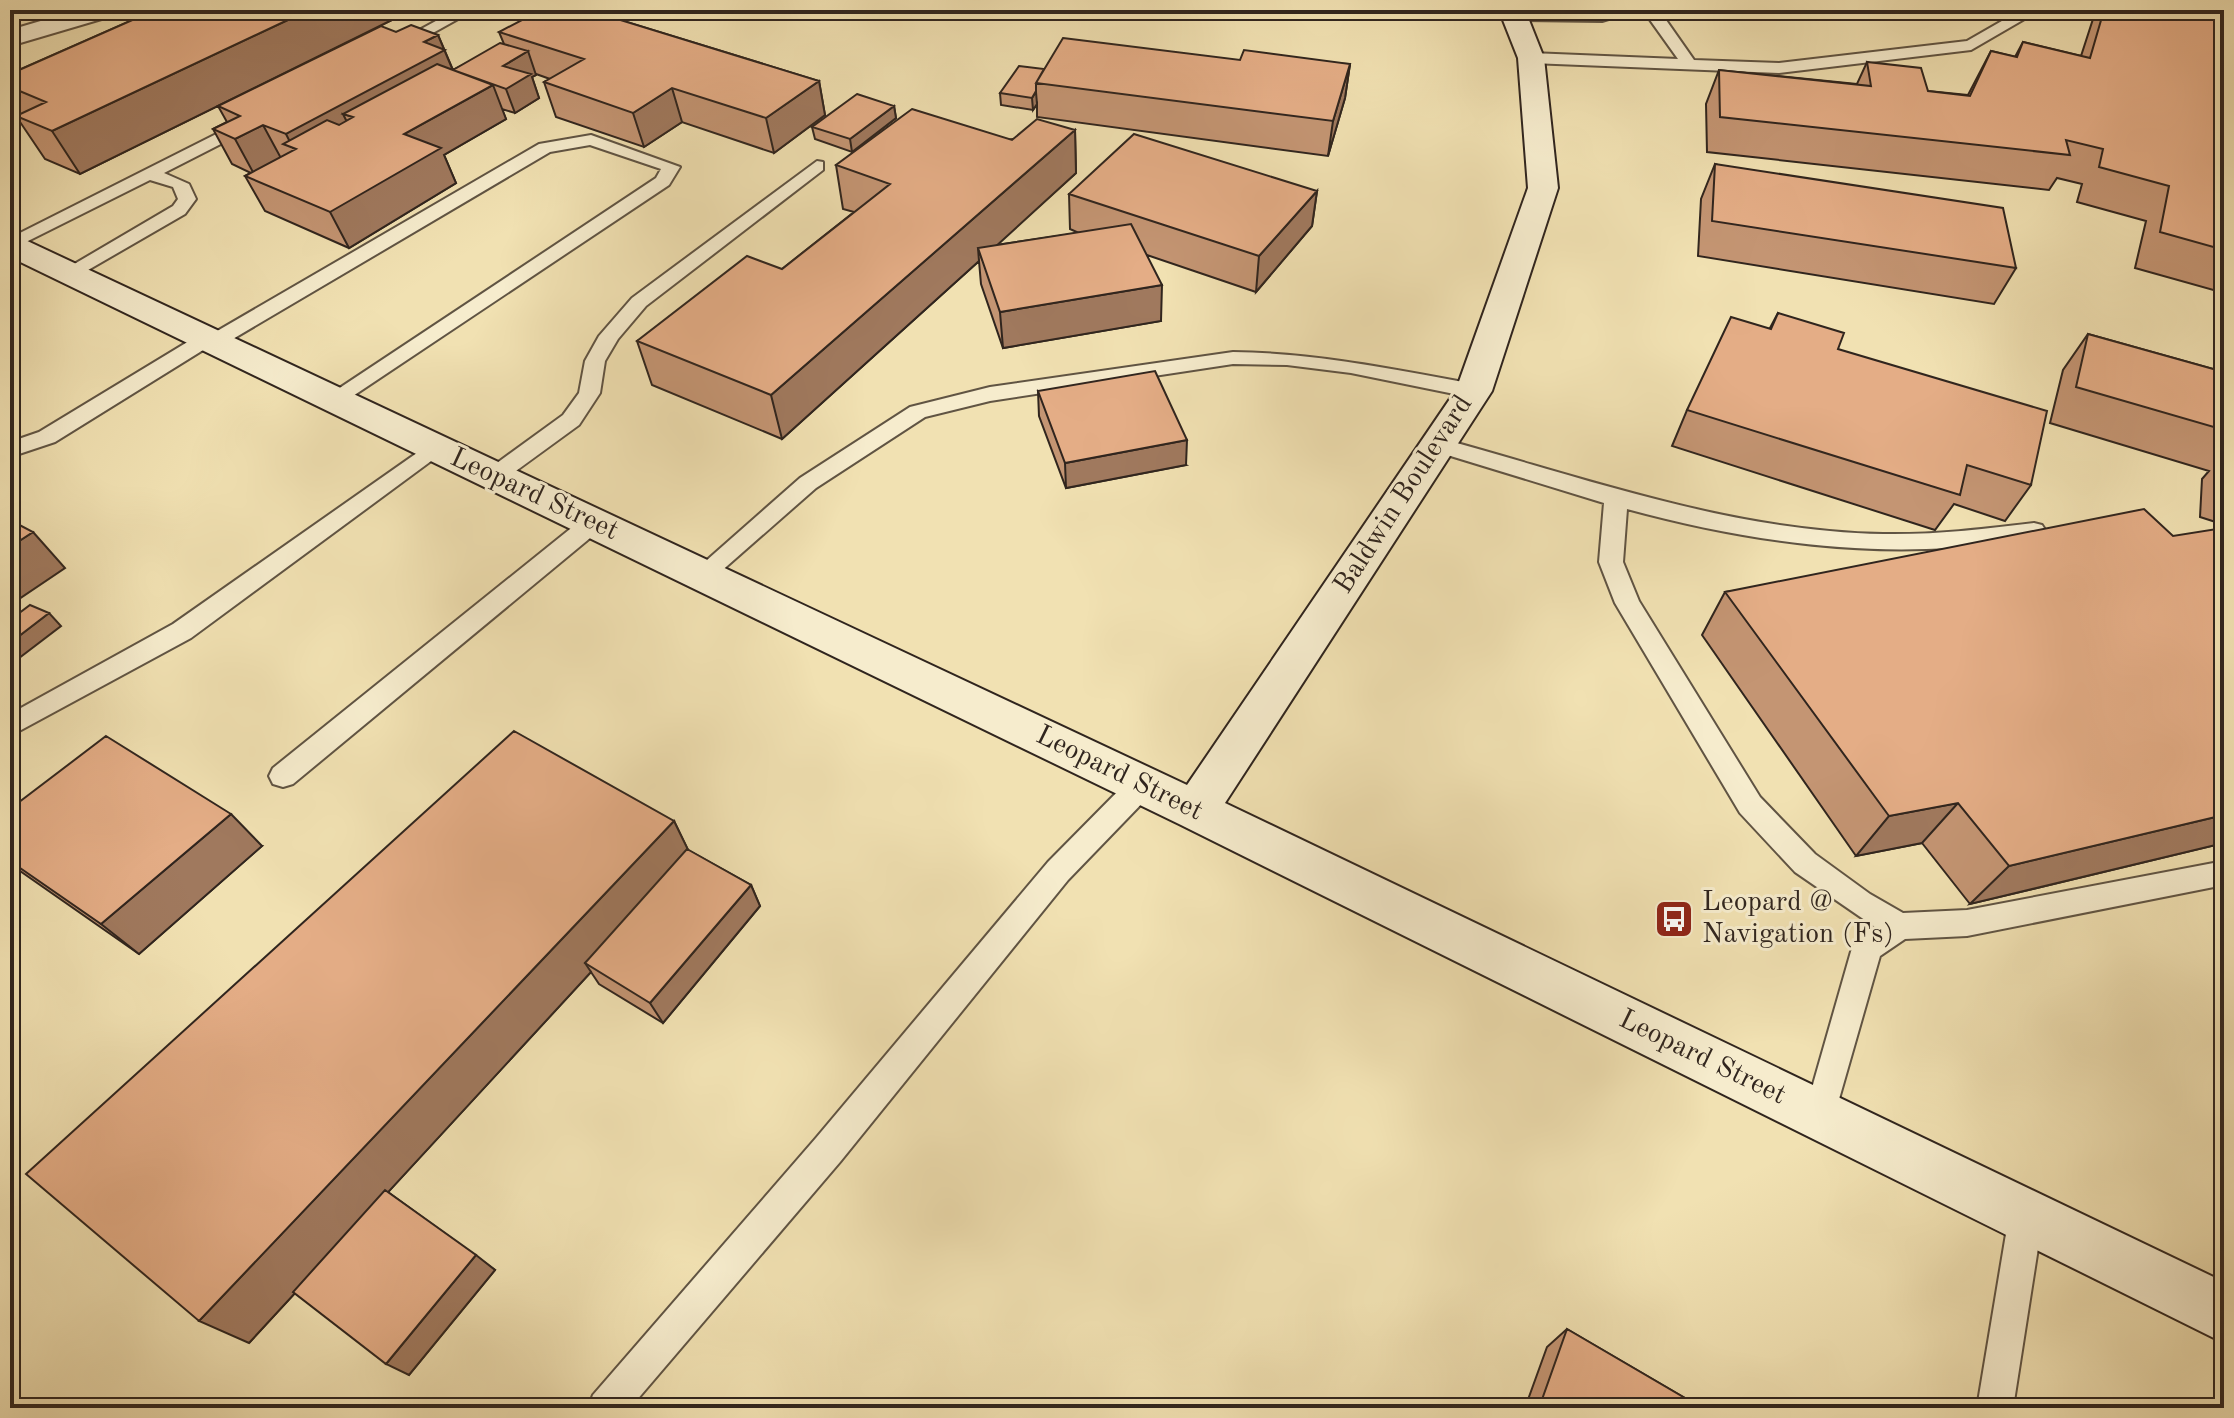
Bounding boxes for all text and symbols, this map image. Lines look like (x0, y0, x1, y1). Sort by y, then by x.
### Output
street label: Baldwin Boulevard (1330, 391, 1478, 599)
street label: Leopard Street (446, 444, 622, 546)
street label: Leopard Street (1031, 722, 1207, 826)
place label: Leopard @ Navigation (Fs) (1702, 889, 1894, 949)
bus stop icon: Leopard @ Navigation (Fs) (1653, 898, 1695, 940)
street label: Leopard Street (1614, 1006, 1790, 1110)

